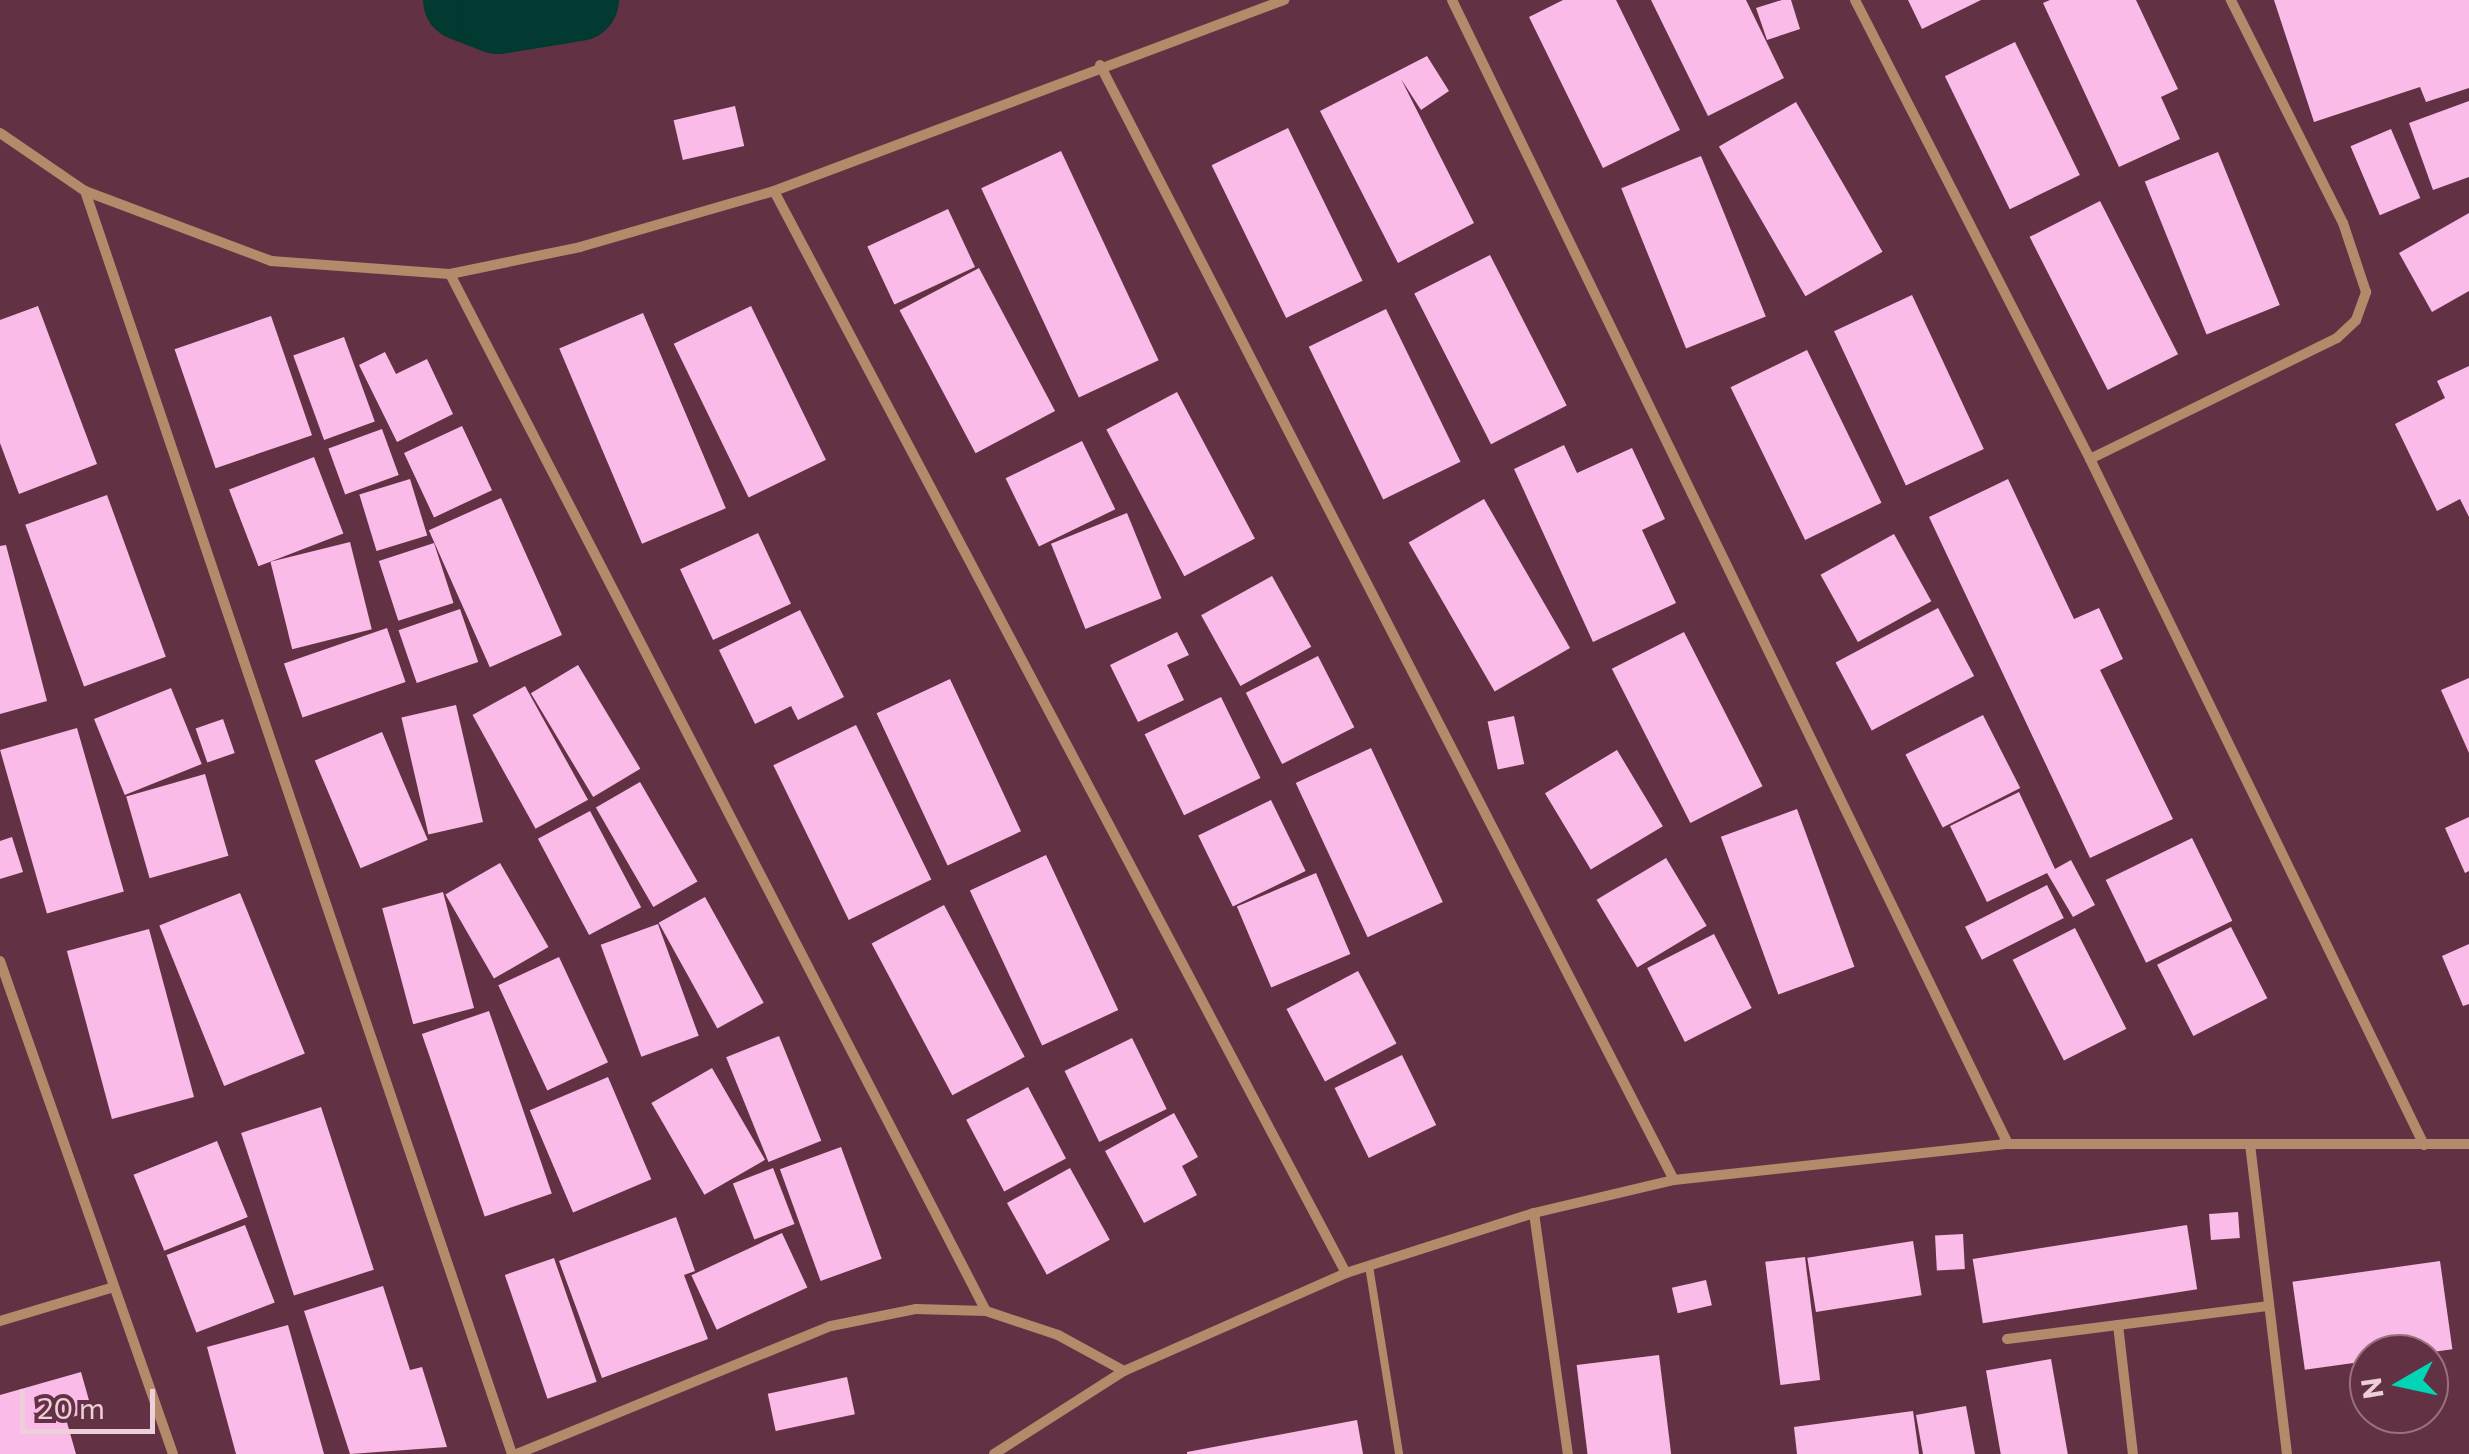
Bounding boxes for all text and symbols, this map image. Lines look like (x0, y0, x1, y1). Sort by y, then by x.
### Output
north arrow (2349, 1334, 2449, 1434)
scale bar (25, 1369, 160, 1431)
text: N (2353, 1375, 2390, 1401)
text: 20 m (37, 1388, 105, 1425)

